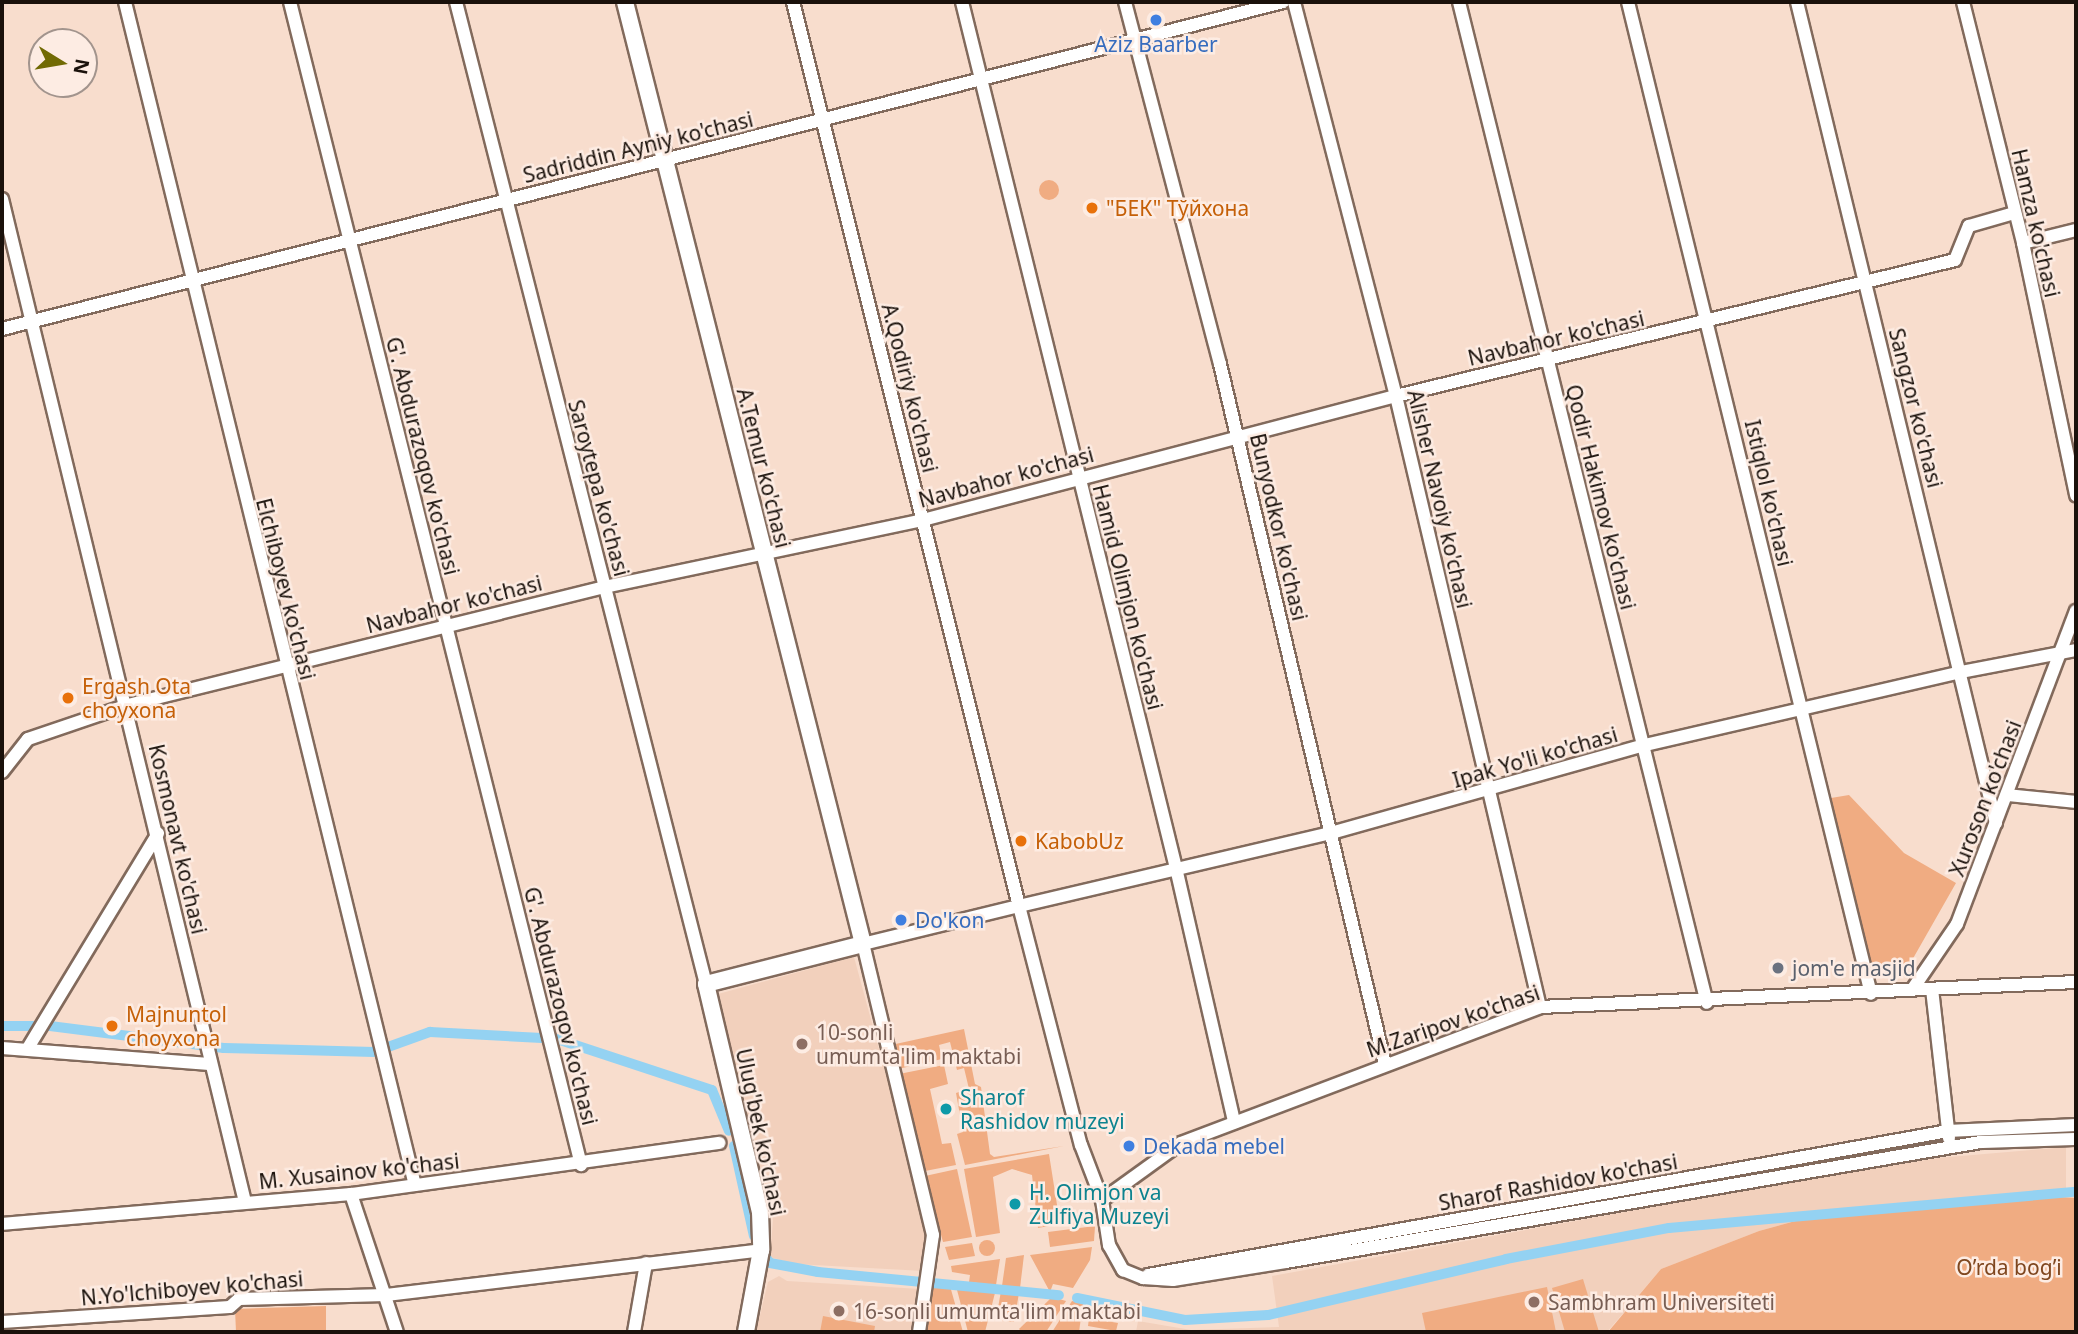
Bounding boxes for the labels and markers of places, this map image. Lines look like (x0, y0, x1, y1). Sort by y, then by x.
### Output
marker: Aziz Baarber (1148, 12, 1164, 28)
place label: Aziz Baarber (1094, 31, 1218, 57)
place label: "БЕК" Тўйхона (1106, 195, 1249, 221)
marker: "БЕК" Тўйхона (1084, 200, 1100, 216)
place label: Ergash Ota choyxona (82, 673, 191, 723)
marker: Ergash Ota choyxona (60, 690, 76, 706)
place label: KabobUz (1035, 828, 1124, 854)
marker: KabobUz (1013, 833, 1029, 849)
place label: Do'kon (915, 907, 984, 933)
marker: Do'kon (893, 912, 909, 928)
place label: jom'e masjid (1792, 955, 1916, 981)
marker: jom'e masjid (1770, 960, 1786, 976)
place label: Majnuntol choyxona (126, 1001, 227, 1051)
marker: Majnuntol choyxona (104, 1018, 120, 1034)
place label: 10-sonli umumta'lim maktabi (816, 1019, 1021, 1069)
marker: 10-sonli umumta'lim maktabi (794, 1036, 810, 1052)
place label: Sharof Rashidov muzeyi (960, 1084, 1125, 1134)
marker: Sharof Rashidov muzeyi (938, 1101, 954, 1117)
place label: Dekada mebel (1143, 1133, 1285, 1159)
marker: Dekada mebel (1121, 1138, 1137, 1154)
place label: H. Olimjon va Zulfiya Muzeyi (1029, 1179, 1169, 1229)
marker: H. Olimjon va Zulfiya Muzeyi (1007, 1196, 1023, 1212)
place label: Sambhram Universiteti (1548, 1289, 1775, 1315)
marker: Sambhram Universiteti (1526, 1294, 1542, 1310)
place label: 16-sonli umumta'lim maktabi (853, 1298, 1141, 1324)
marker: 16-sonli umumta'lim maktabi (831, 1303, 847, 1319)

